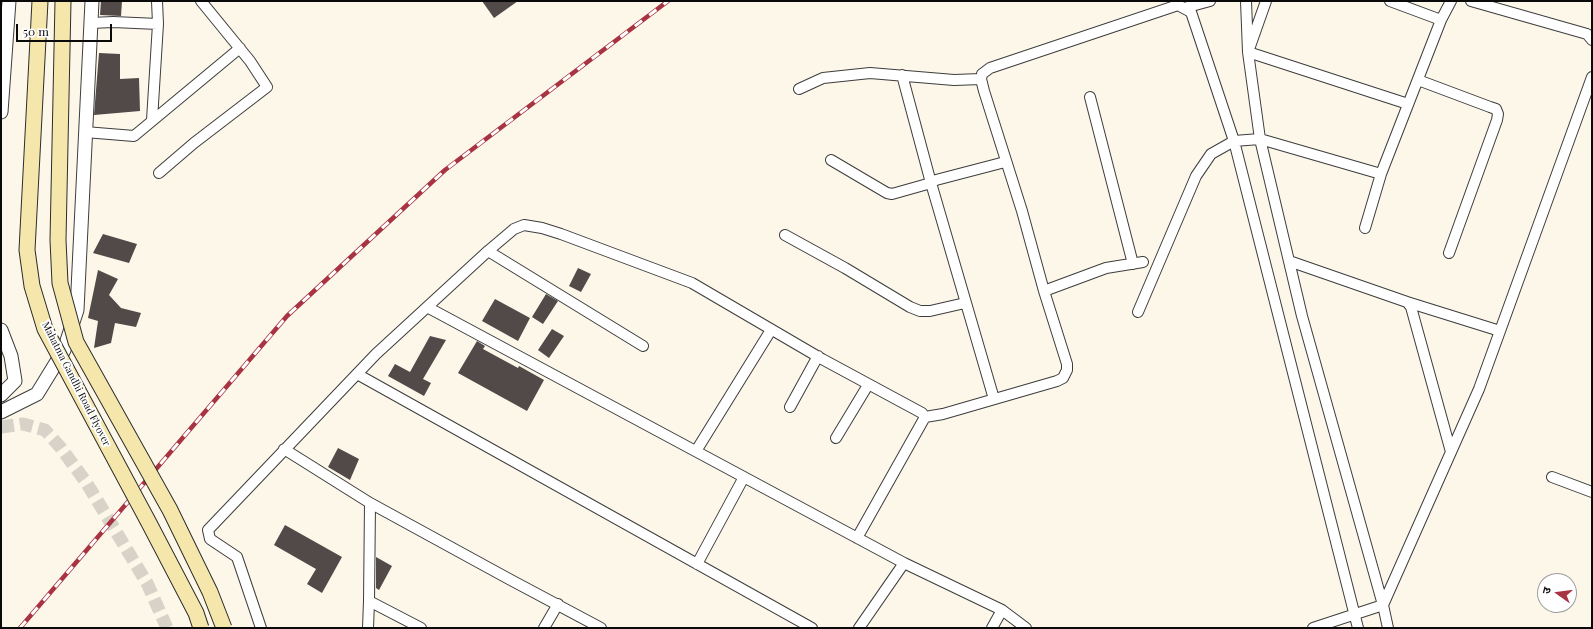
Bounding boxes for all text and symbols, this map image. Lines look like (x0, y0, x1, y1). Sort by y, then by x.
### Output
scale bar (18, 16, 114, 42)
text: 50 m (23, 23, 49, 39)
street label: Mahatma Gandhi Road Flyover (39, 320, 113, 448)
north arrow (1537, 573, 1577, 613)
text: उ (1538, 585, 1554, 595)

